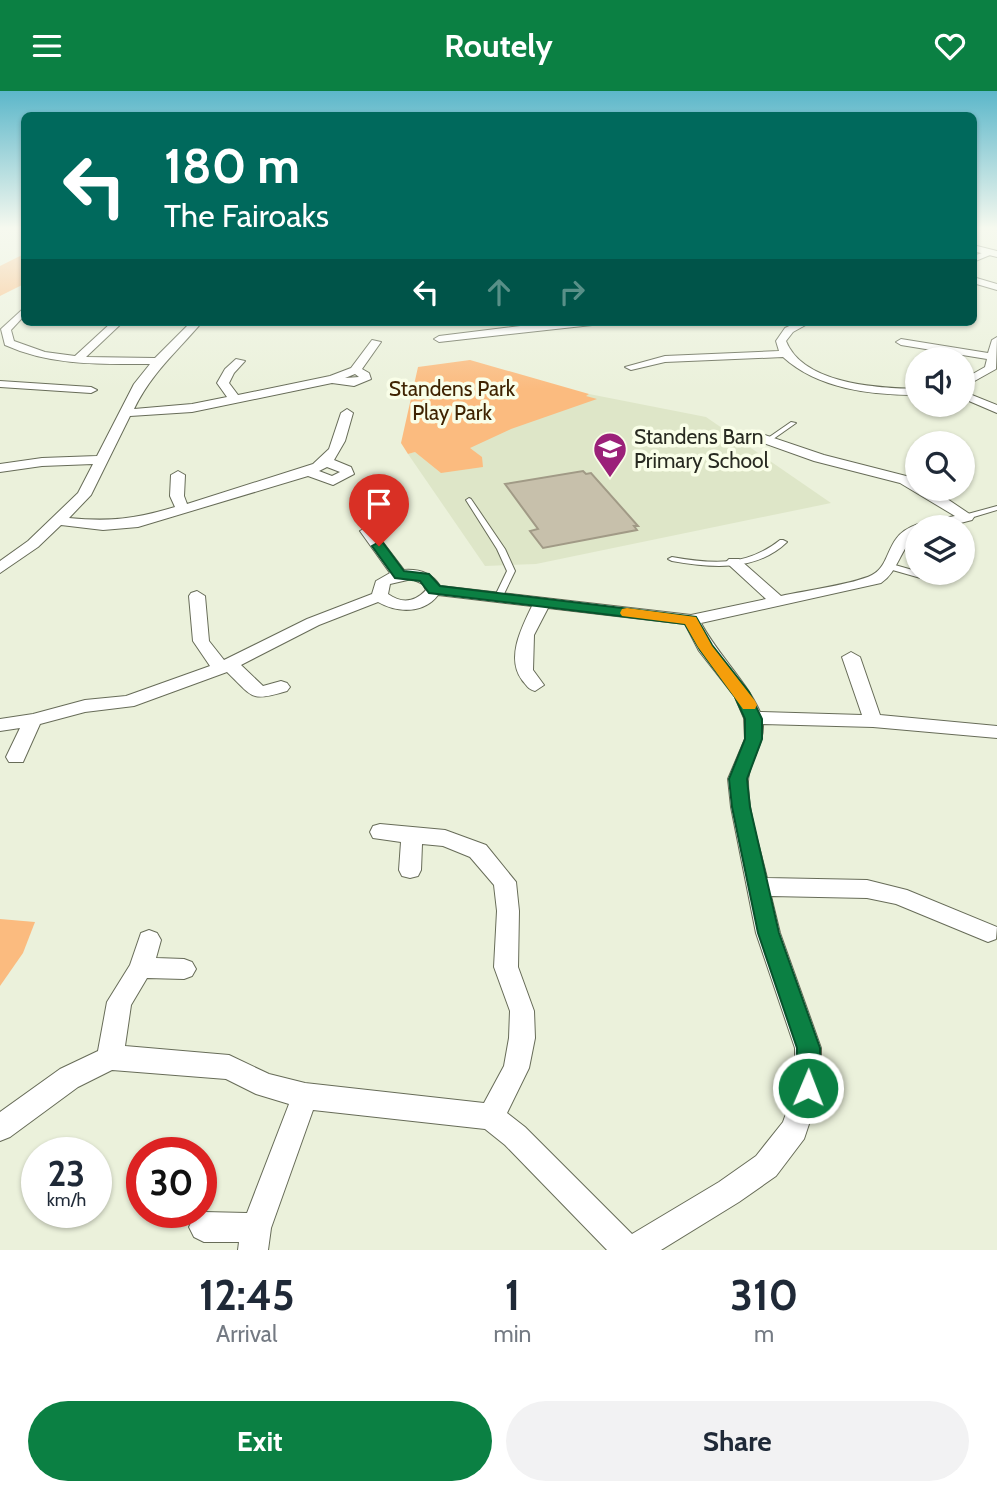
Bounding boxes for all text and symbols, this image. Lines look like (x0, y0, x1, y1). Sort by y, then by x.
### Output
text: Routely (444, 26, 553, 65)
icon: menu (28, 27, 66, 65)
icon: heart (931, 27, 969, 65)
text: 180 m (164, 136, 300, 195)
icon: left (49, 140, 140, 231)
text: The Fairoaks (164, 196, 329, 235)
icon: left (407, 273, 445, 311)
icon: ahead (480, 273, 518, 311)
icon: right (553, 273, 591, 311)
map controls (905, 347, 975, 585)
button: sound (905, 347, 975, 417)
park label: Standens Park Play Park (389, 376, 516, 425)
place label: Standens Barn Primary School (634, 424, 769, 473)
school or university icon: Standens Barn Primary School (591, 430, 629, 479)
button: search (905, 431, 975, 501)
pin (349, 474, 409, 546)
icon: arrive (360, 485, 398, 523)
button: layers (905, 515, 975, 585)
position arrow (771, 1051, 845, 1125)
speed limit sign: 30 (126, 1137, 217, 1228)
text: 23 (48, 1152, 85, 1195)
text: km/h (47, 1189, 86, 1211)
text: 12:45 (199, 1269, 295, 1321)
text: 1 (505, 1269, 520, 1321)
text: 310 (730, 1269, 798, 1321)
text: Arrival (216, 1320, 277, 1348)
text: min (493, 1320, 531, 1348)
text: m (754, 1320, 774, 1348)
button: Exit (28, 1401, 492, 1481)
button: Share (506, 1401, 969, 1481)

